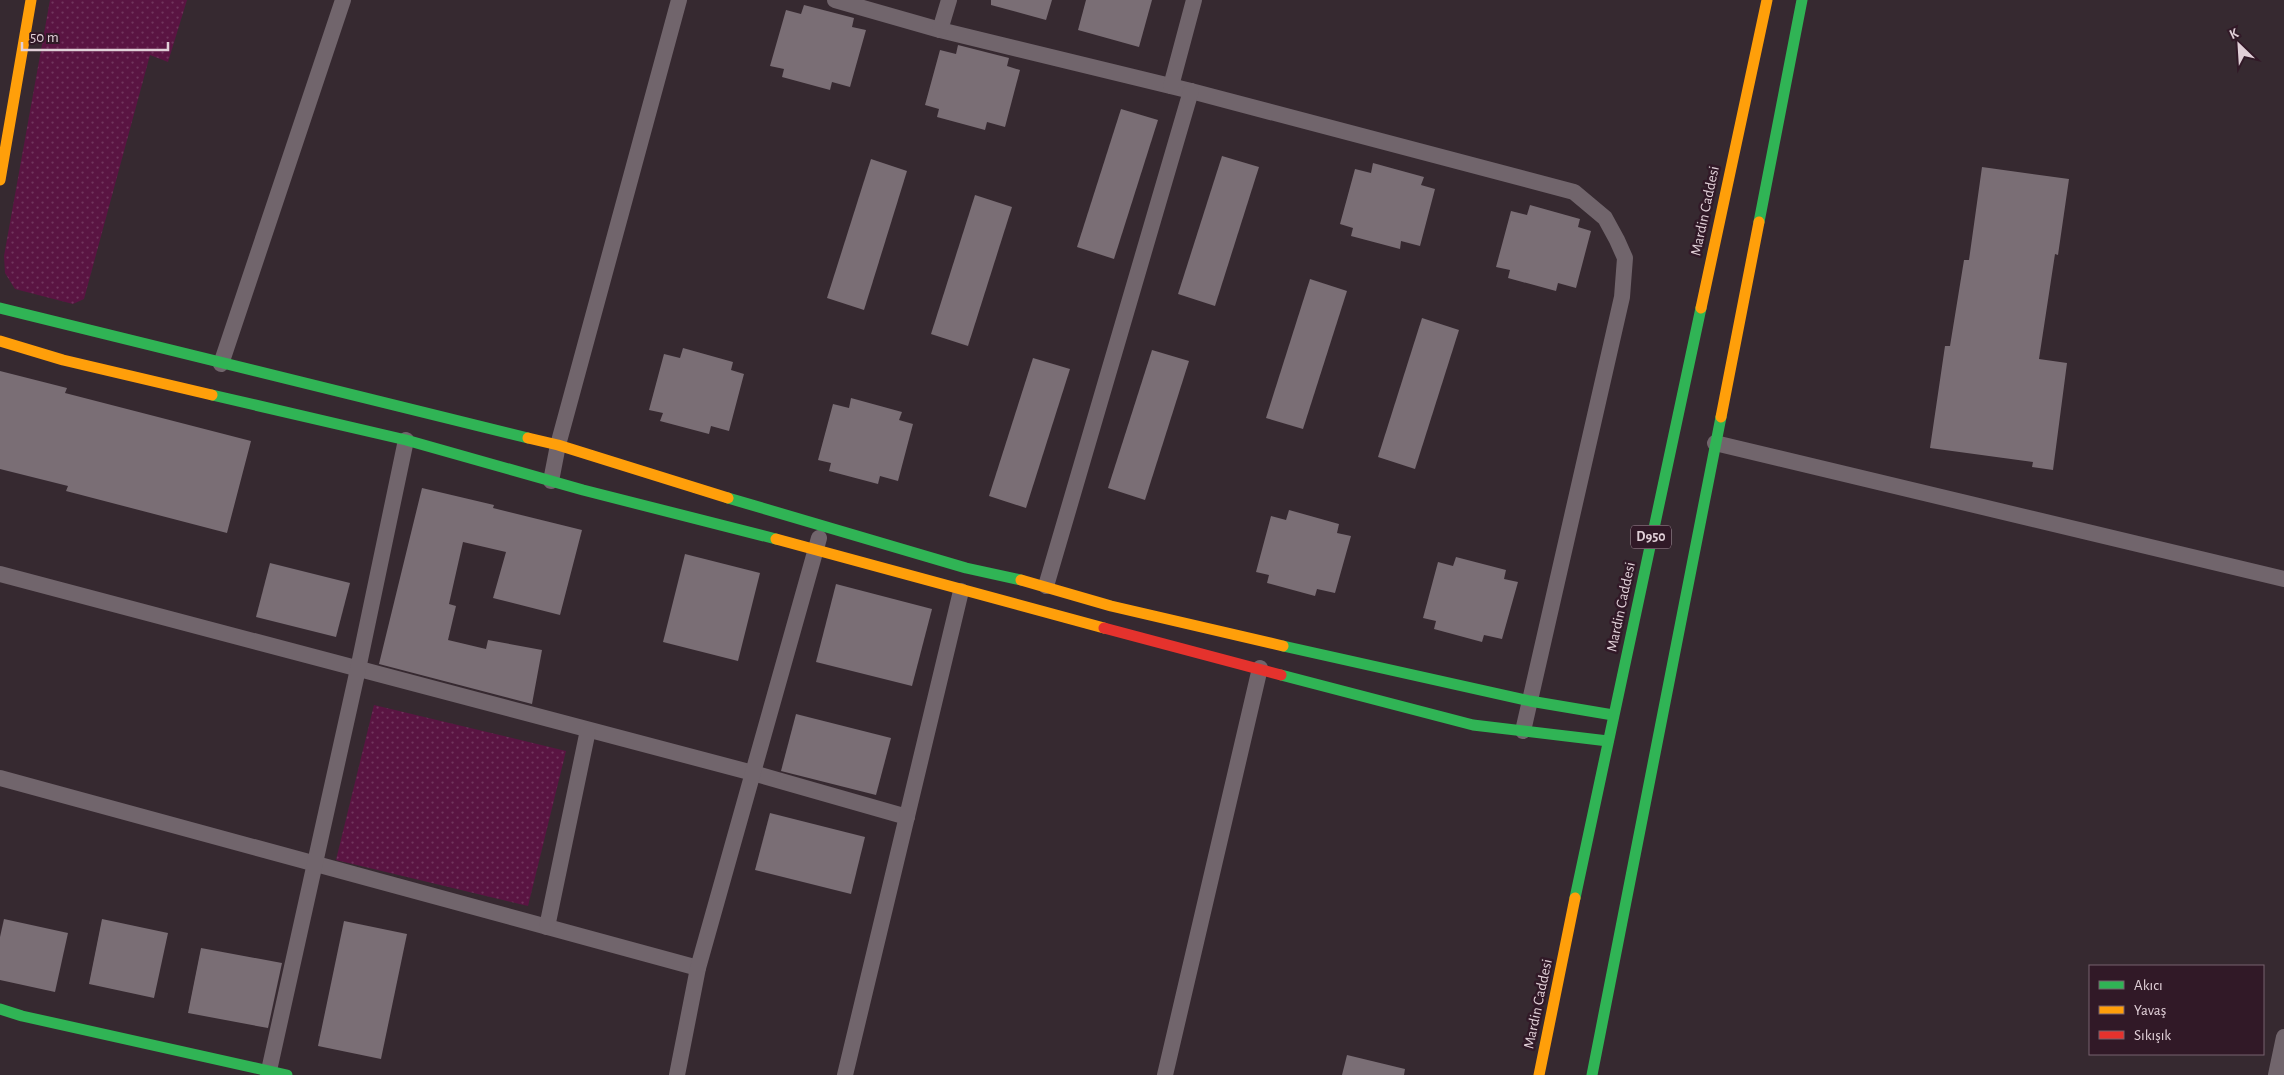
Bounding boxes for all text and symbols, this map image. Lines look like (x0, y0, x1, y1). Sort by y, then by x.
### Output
scale bar (22, 20, 169, 52)
north arrow (2214, 20, 2264, 70)
text: K (2227, 26, 2241, 42)
text: 50 m (30, 30, 59, 45)
street label: Mardin Caddesi (1688, 165, 1722, 257)
road number: D950 (1631, 526, 1671, 548)
street label: Mardin Caddesi (1604, 561, 1638, 653)
street label: Mardin Caddesi (1521, 958, 1555, 1050)
legend (2089, 965, 2264, 1055)
text: Akıcı (2134, 978, 2163, 993)
text: Yavaş (2134, 1003, 2166, 1018)
text: Sıkışık (2134, 1028, 2171, 1043)

